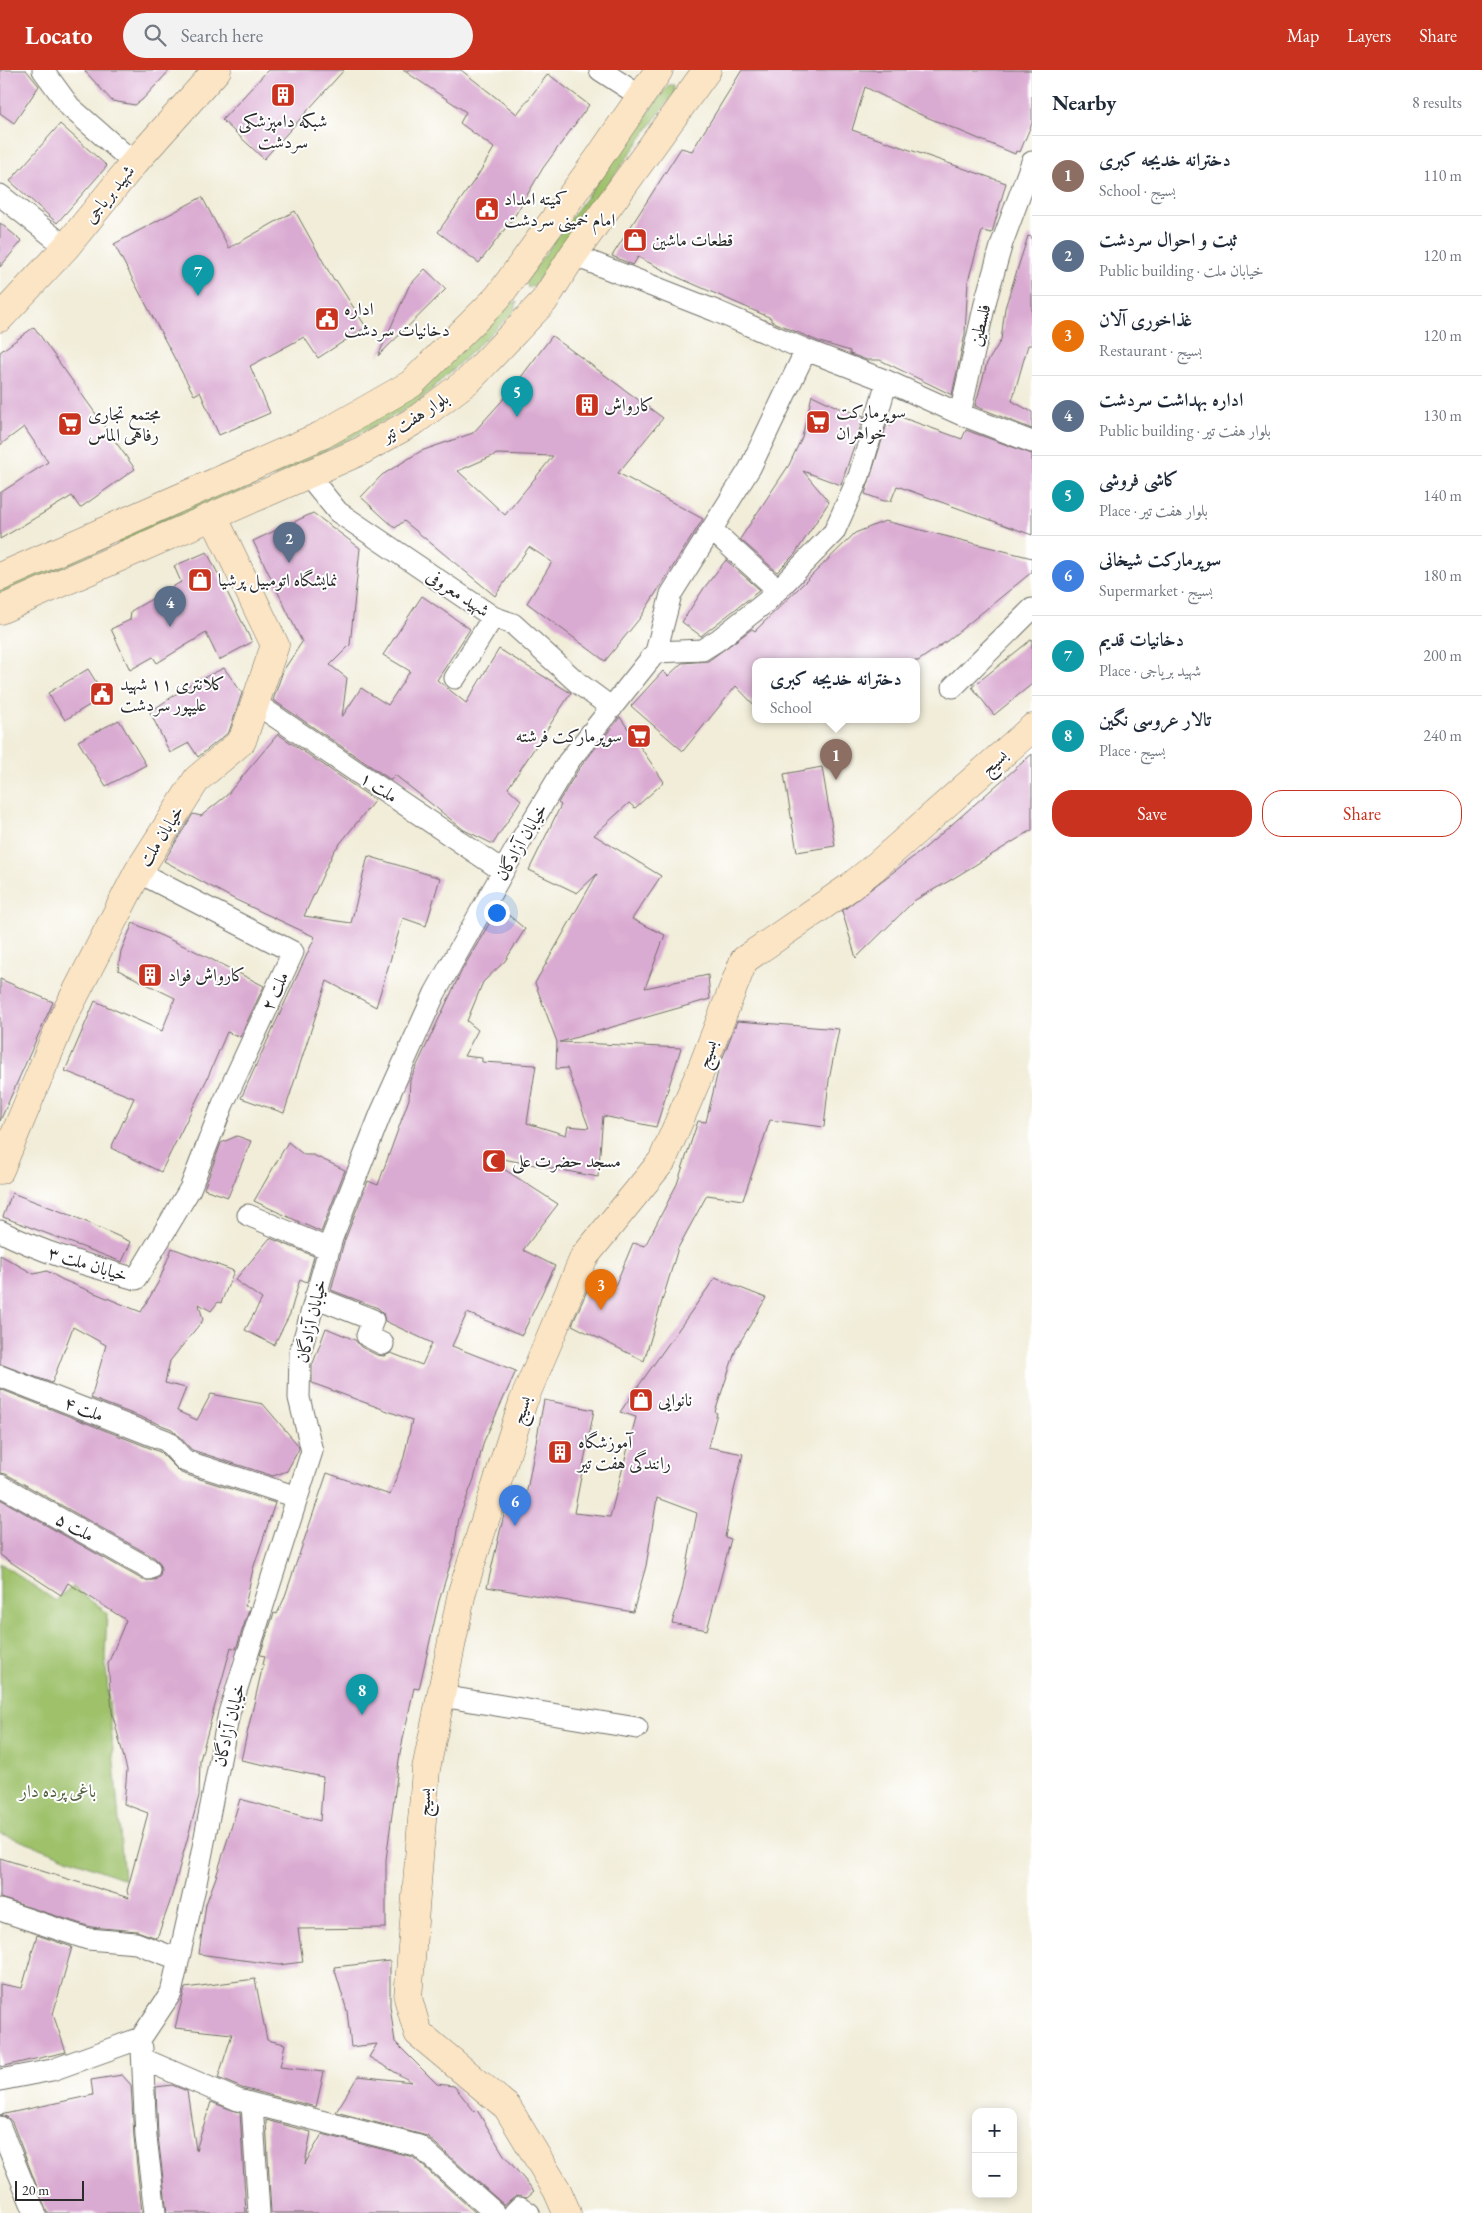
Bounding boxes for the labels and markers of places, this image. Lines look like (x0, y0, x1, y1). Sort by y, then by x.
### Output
building icon: شبکه دامپزشکی سردشت (270, 82, 296, 108)
place label: شبکه دامپزشکی سردشت (239, 109, 327, 154)
place label: کمیته امداد امام خمینی سردشت (504, 187, 615, 236)
public building icon: کمیته امداد امام خمینی سردشت (474, 196, 500, 222)
shop icon: قطعات ماشین (622, 227, 648, 253)
place label: قطعات ماشین (652, 228, 733, 251)
pin: 7 (182, 255, 214, 296)
place label: اداره دخانیات سردشت (344, 297, 450, 342)
public building icon: اداره دخانیات سردشت (314, 306, 340, 332)
pin: 5 (501, 376, 533, 417)
building icon: کارواش (574, 392, 600, 418)
place label: کارواش (604, 393, 654, 416)
place label: سوپرمارکت خواهران (836, 400, 906, 445)
place label: مجتمع تجاری رفاهی الماس (88, 402, 161, 446)
supermarket icon: سوپرمارکت خواهران (805, 409, 831, 435)
supermarket icon: مجتمع تجاری رفاهی الماس (57, 411, 83, 437)
pin: 2 (273, 522, 305, 563)
shop icon: نمایشگاه اتومبیل پرشیا (187, 567, 213, 593)
place label: نمایشگاه اتومبیل پرشیا (218, 568, 338, 593)
pin: 4 (154, 586, 186, 627)
place label: کلانتری ۱۱ شهید علیپور سردشت (120, 672, 225, 717)
public building icon: کلانتری ۱۱ شهید علیپور سردشت (89, 681, 115, 707)
supermarket icon: سوپرمارکت فرشته (626, 723, 652, 749)
place label: سوپرمارکت فرشته (516, 724, 622, 748)
pin: 1 (820, 739, 852, 780)
building icon: کارواش فواد (137, 962, 163, 988)
place label: کارواش فواد (168, 963, 245, 986)
mosque icon: مسجد حضرت علی (481, 1148, 507, 1174)
place label: مسجد حضرت علی (512, 1149, 621, 1174)
pin: 3 (585, 1269, 617, 1310)
shop icon: نانوایی (628, 1387, 654, 1413)
place label: نانوایی (658, 1388, 692, 1412)
place label: آموزشگاه رانندگی هفت تیر (576, 1430, 671, 1474)
building icon: آموزشگاه رانندگی هفت تیر (547, 1439, 573, 1465)
pin: 6 (499, 1485, 531, 1526)
pin: 8 (346, 1674, 378, 1715)

